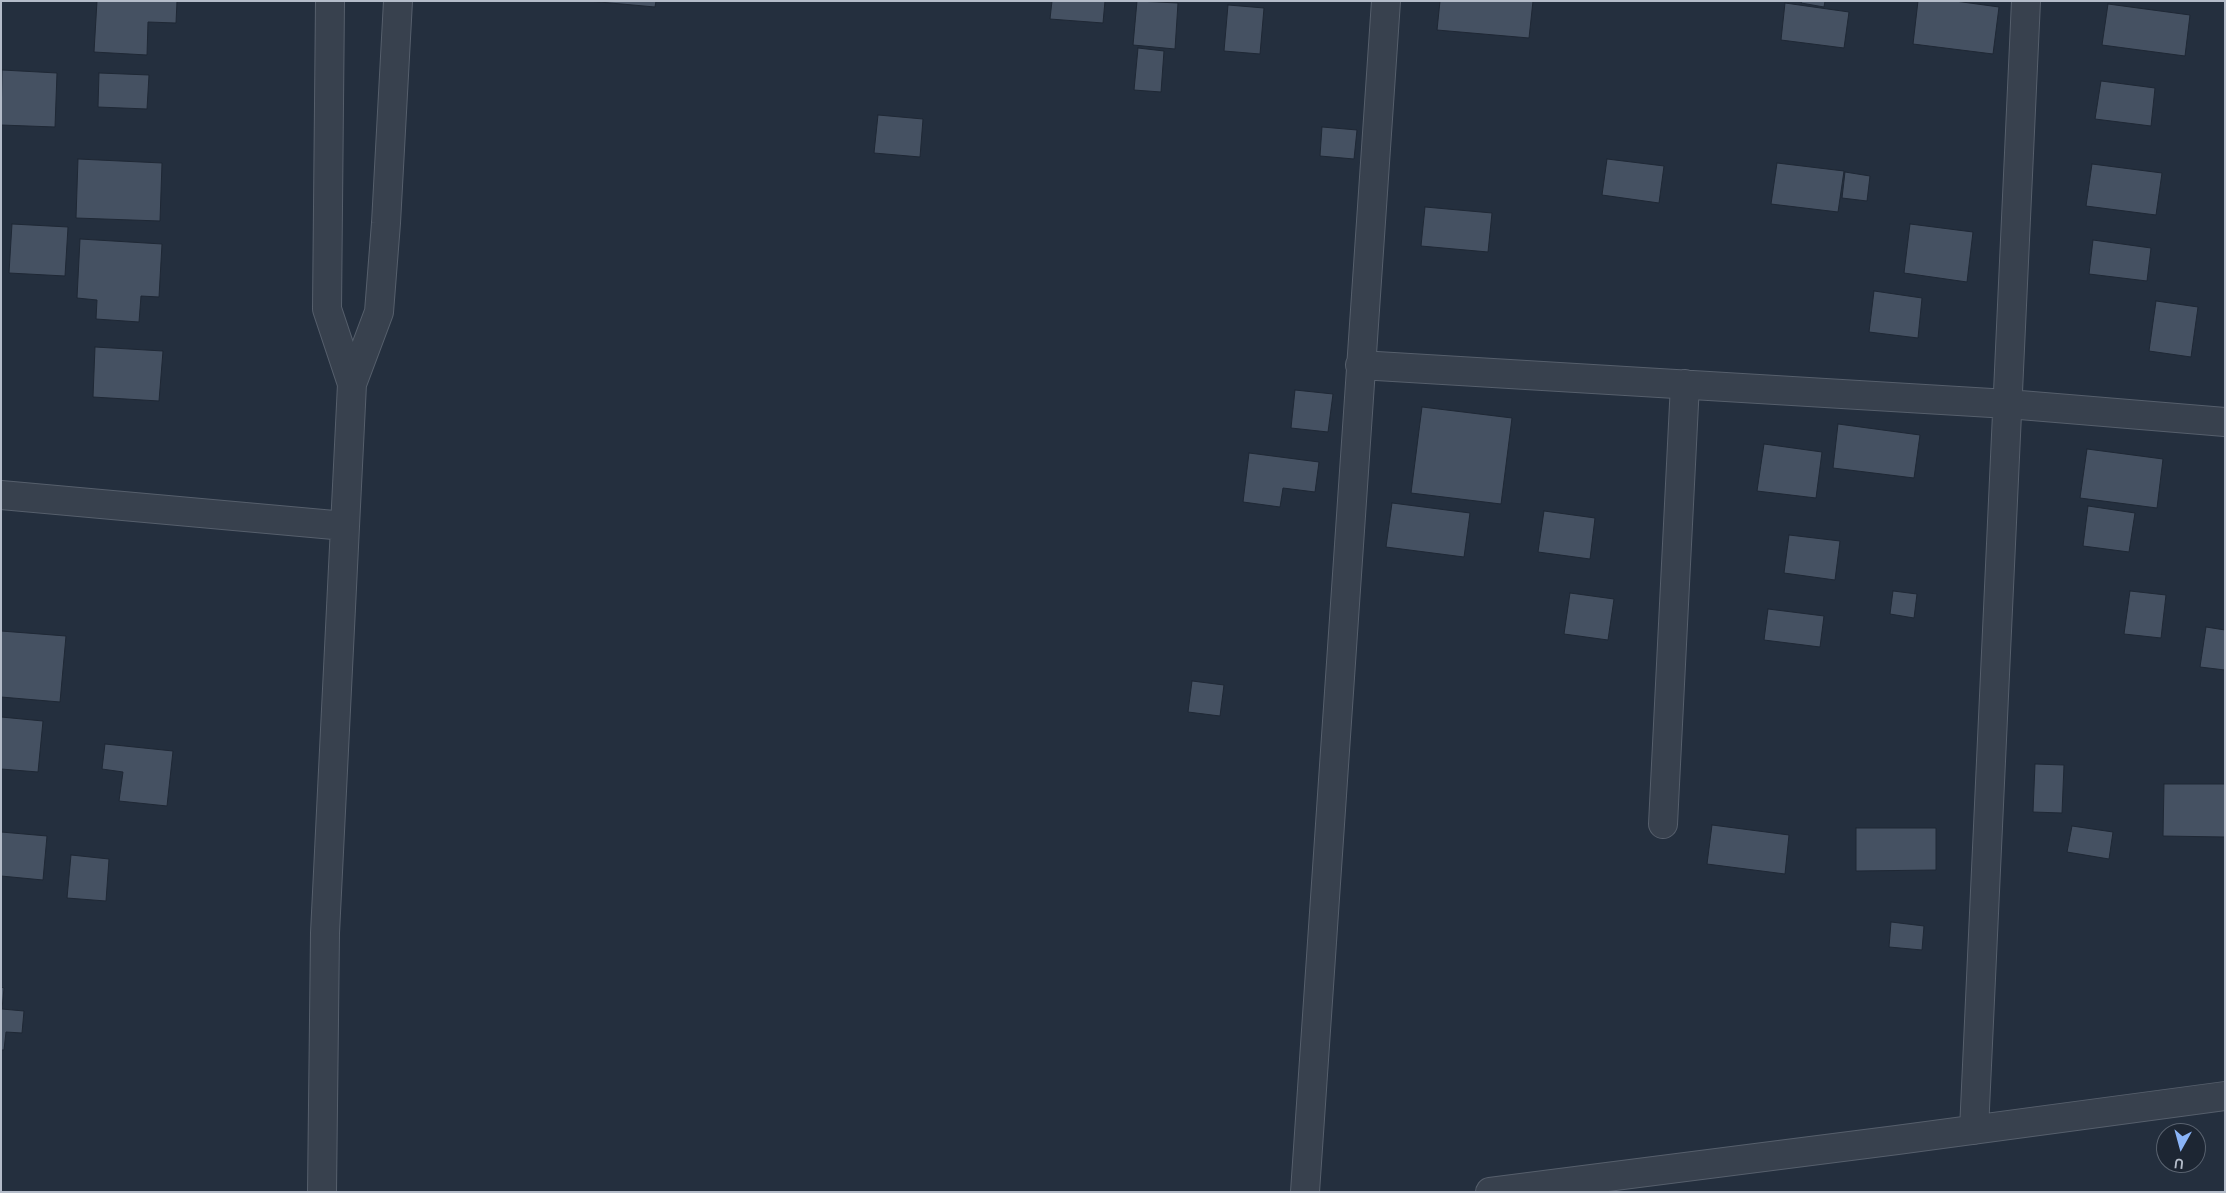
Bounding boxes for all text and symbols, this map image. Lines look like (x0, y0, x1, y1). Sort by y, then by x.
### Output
north arrow (2156, 1123, 2206, 1173)
text: U (2173, 1153, 2185, 1171)

